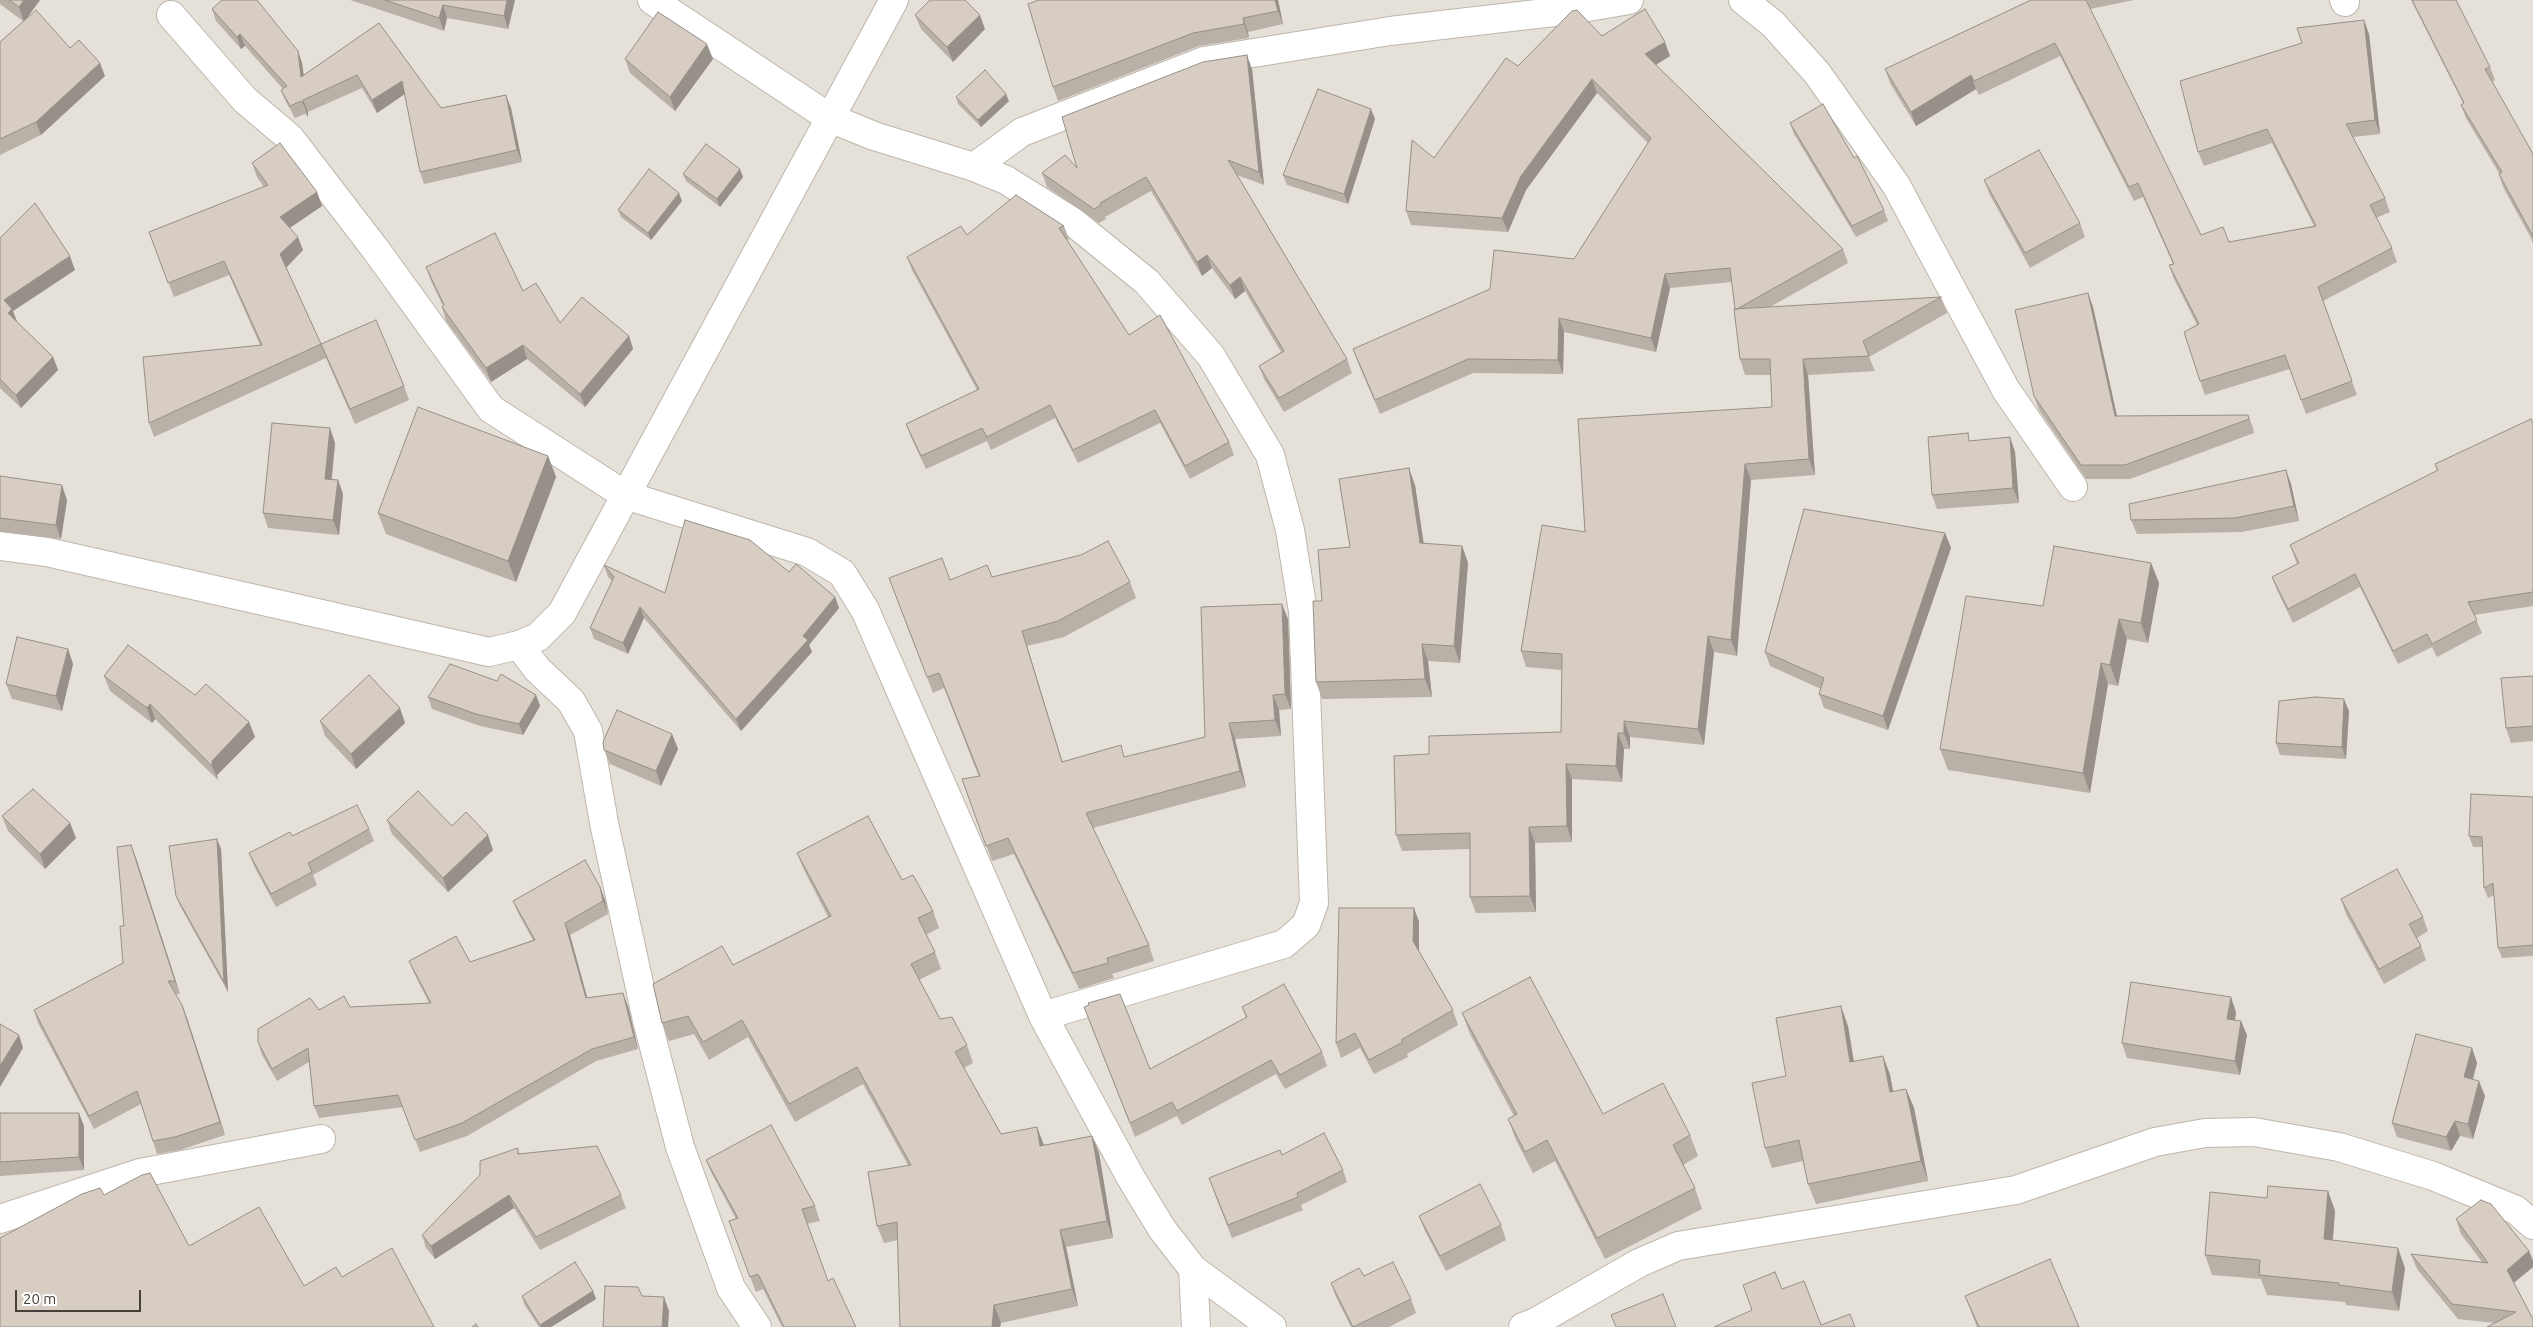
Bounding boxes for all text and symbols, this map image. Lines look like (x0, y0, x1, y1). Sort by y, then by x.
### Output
scale bar (18, 1280, 144, 1312)
text: 20 m (23, 1290, 56, 1307)

